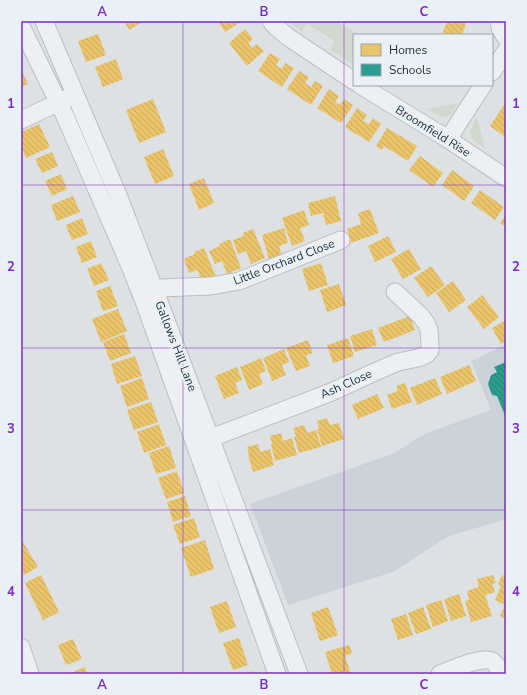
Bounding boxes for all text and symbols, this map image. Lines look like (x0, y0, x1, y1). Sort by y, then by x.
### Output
text: A (97, 3, 107, 21)
text: B (260, 3, 269, 21)
text: C (420, 3, 429, 21)
legend (353, 34, 493, 86)
text: Homes (389, 42, 427, 58)
text: Schools (389, 62, 432, 78)
text: 1 (7, 95, 15, 113)
text: 1 (512, 95, 520, 113)
street label: Broomfield Rise (392, 102, 474, 160)
street label: Little Orchard Close (231, 235, 337, 289)
text: 2 (7, 258, 15, 276)
text: 2 (512, 258, 520, 276)
street label: Gallows Hill Lane (151, 298, 201, 394)
street label: Ash Close (318, 366, 374, 402)
text: 3 (7, 420, 15, 438)
text: 3 (512, 420, 520, 438)
text: 4 (7, 583, 15, 601)
text: 4 (512, 583, 520, 601)
text: A (97, 676, 107, 694)
text: B (260, 676, 269, 694)
text: C (420, 676, 429, 694)

